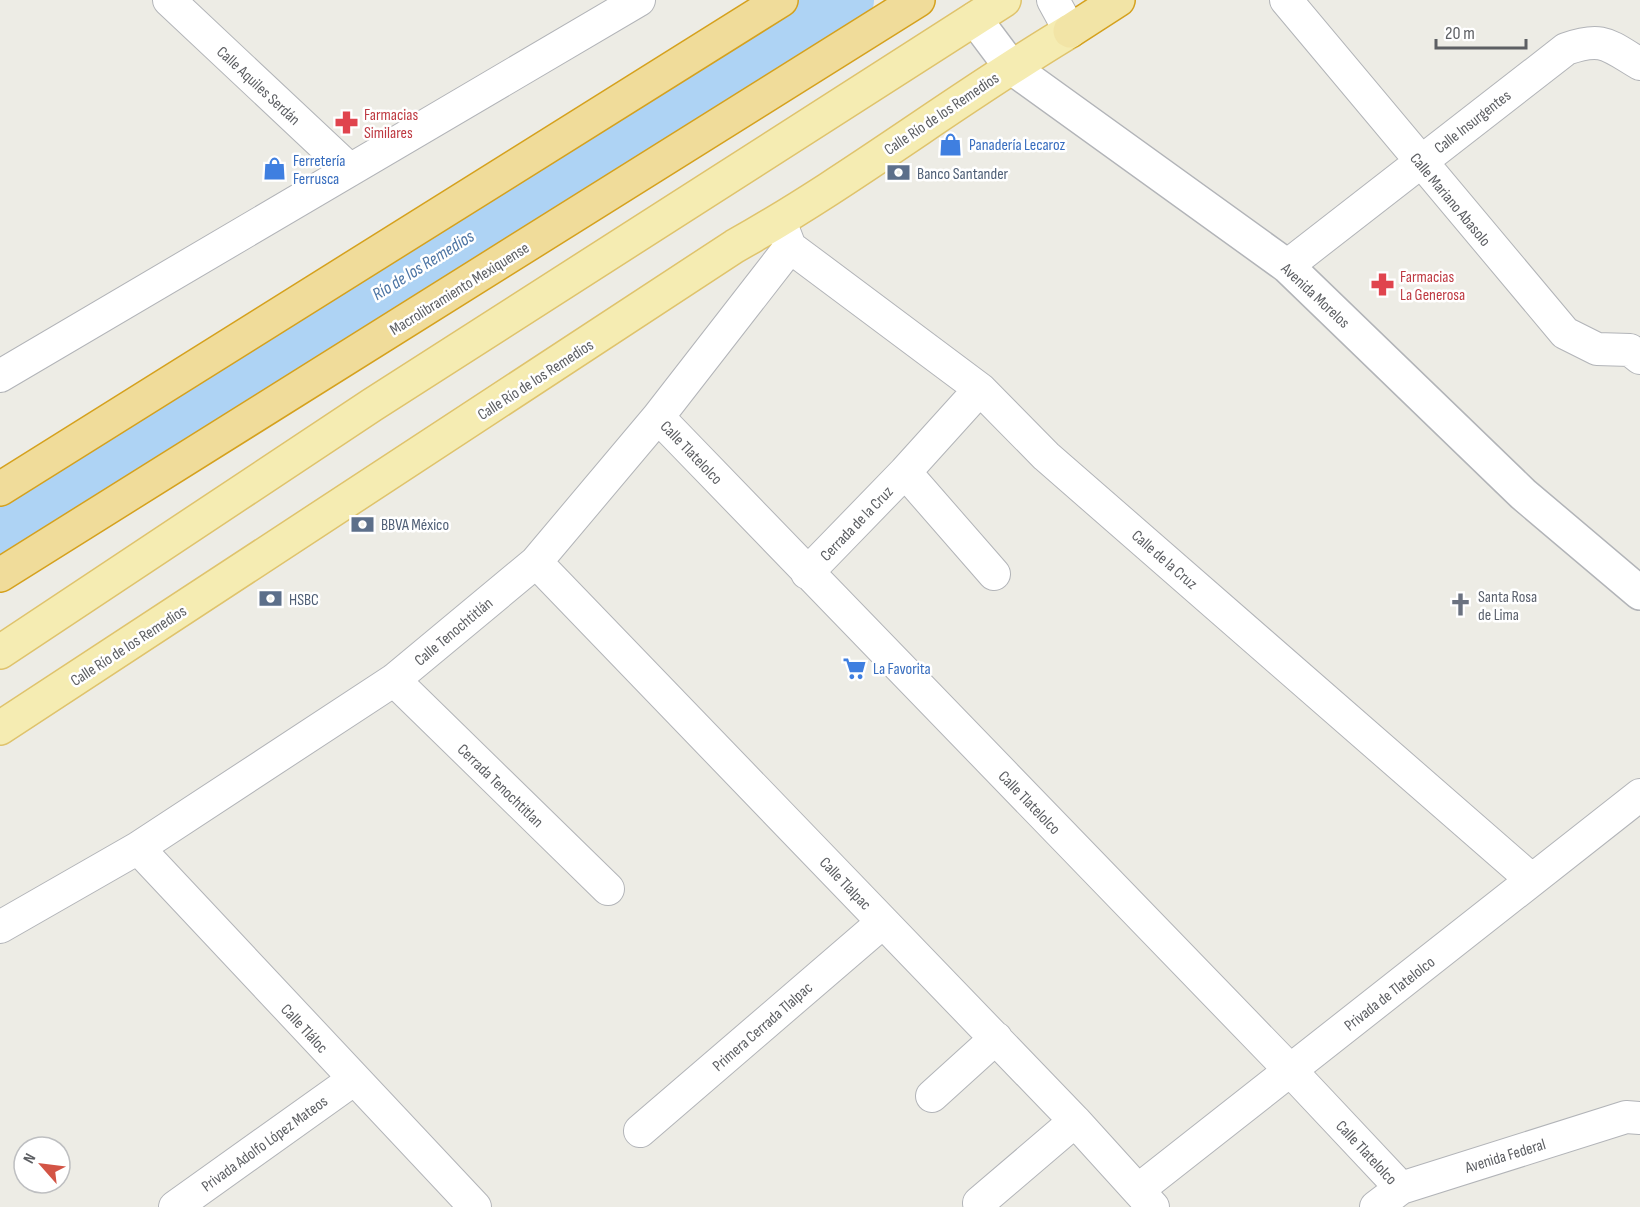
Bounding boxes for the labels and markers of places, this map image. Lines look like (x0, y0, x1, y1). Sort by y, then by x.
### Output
place label: Farmacias Similares (364, 106, 418, 143)
pharmacy icon: Farmacias Similares (333, 110, 359, 136)
shop icon: Panadería Lecaroz (938, 131, 964, 157)
place label: Panadería Lecaroz (969, 136, 1065, 155)
place label: Ferretería Ferrusca (293, 152, 346, 189)
shop icon: Ferretería Ferrusca (262, 156, 288, 182)
bank icon: Banco Santander (886, 160, 912, 186)
place label: Banco Santander (917, 165, 1009, 184)
place label: Farmacias La Generosa (1400, 268, 1465, 305)
pharmacy icon: Farmacias La Generosa (1369, 272, 1395, 298)
bank icon: BBVA México (350, 511, 376, 537)
place label: BBVA México (381, 516, 449, 535)
bank icon: HSBC (258, 586, 284, 612)
place label: Santa Rosa de Lima (1478, 588, 1537, 625)
place label: HSBC (289, 591, 319, 610)
church icon: Santa Rosa de Lima (1447, 592, 1473, 618)
supermarket icon: La Favorita (842, 655, 868, 681)
place label: La Favorita (873, 660, 931, 679)

